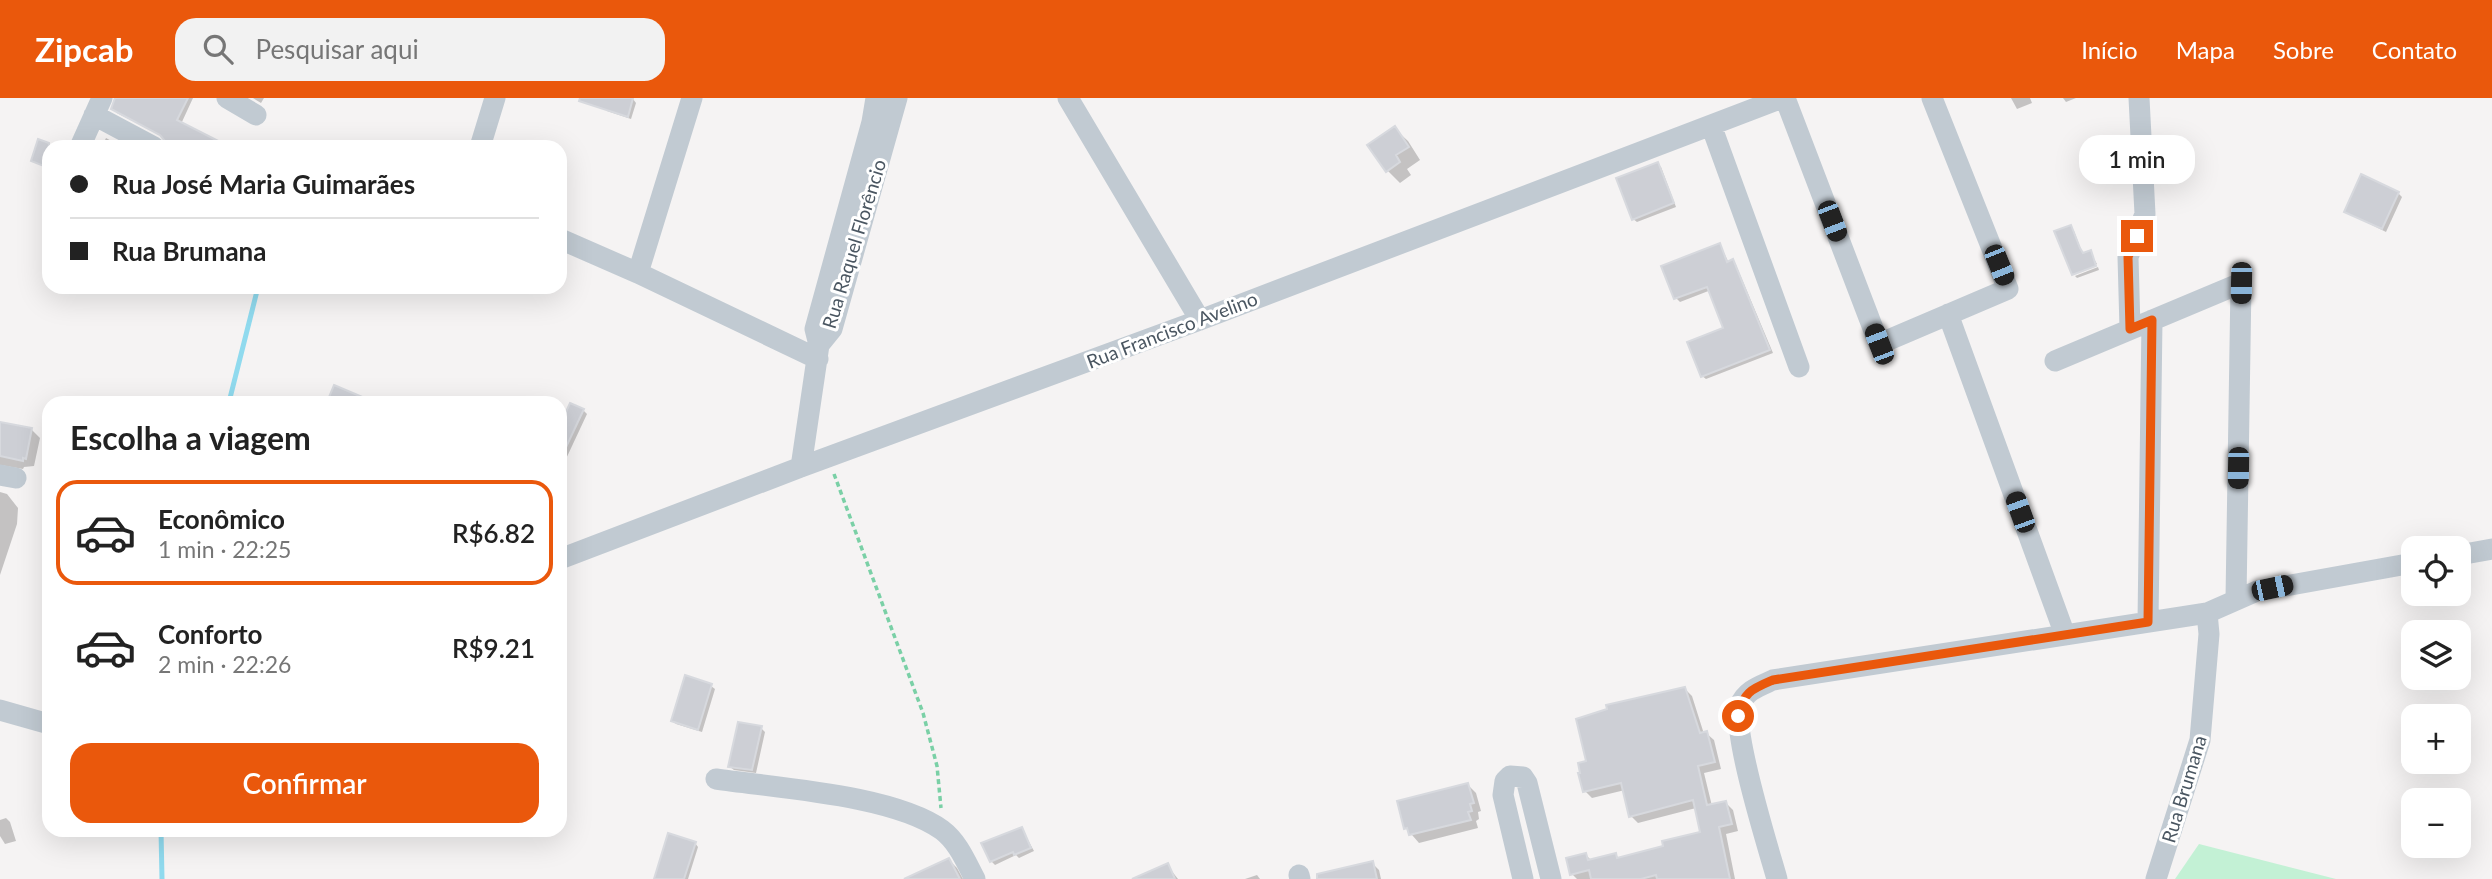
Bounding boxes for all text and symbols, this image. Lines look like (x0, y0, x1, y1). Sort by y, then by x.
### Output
search box (175, 18, 665, 81)
text: Zipcab (35, 29, 133, 69)
icon: search (199, 30, 237, 68)
text: Pesquisar aqui (255, 33, 419, 65)
text: Início (2081, 35, 2138, 64)
text: Mapa (2176, 35, 2235, 64)
text: Sobre (2273, 35, 2334, 64)
text: Contato (2372, 35, 2457, 64)
callout: 1 min (2079, 135, 2195, 184)
text: 1 min (2109, 145, 2165, 173)
street label: Rua Raquel Florêncio (817, 157, 890, 331)
text: Rua José Maria Guimarães (112, 168, 415, 200)
car (1815, 198, 1850, 244)
route end (2121, 220, 2153, 252)
text: Rua Brumana (112, 235, 266, 267)
car (1982, 242, 2017, 288)
car (2231, 262, 2252, 304)
street label: Rua Francisco Avelino (1083, 286, 1260, 373)
car (1862, 321, 1897, 367)
text: Escolha a viagem (70, 418, 311, 457)
car (2228, 447, 2249, 489)
car (2003, 489, 2038, 535)
icon: car (74, 501, 137, 564)
text: Econômico (158, 503, 285, 535)
text: R$6.82 (452, 517, 535, 549)
text: 1 min · 22:25 (158, 535, 291, 563)
map controls (2401, 536, 2471, 858)
button: locate (2401, 536, 2471, 606)
car (2250, 573, 2295, 603)
icon: car (74, 616, 137, 679)
text: Conforto (158, 618, 262, 650)
button: layers (2401, 620, 2471, 690)
text: R$9.21 (452, 632, 535, 664)
text: 2 min · 22:26 (158, 650, 291, 678)
route start (1722, 700, 1754, 732)
button: + (2401, 704, 2471, 774)
street label: Rua Brumana (2156, 732, 2211, 845)
button: Confirmar (70, 743, 539, 823)
button: − (2401, 788, 2471, 858)

